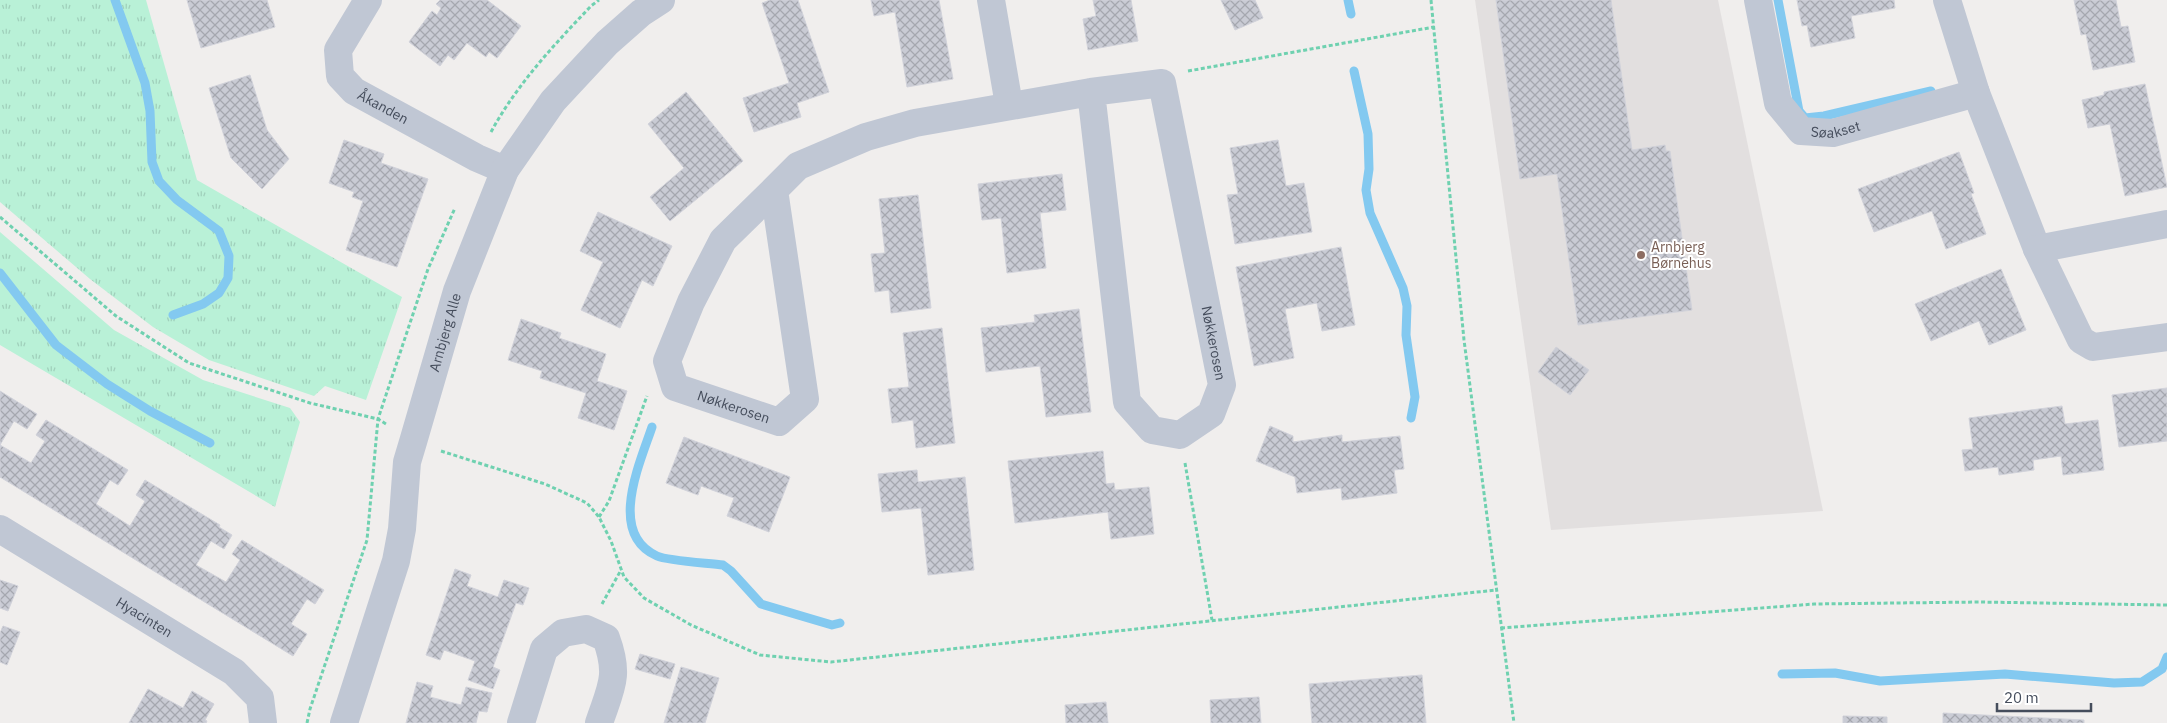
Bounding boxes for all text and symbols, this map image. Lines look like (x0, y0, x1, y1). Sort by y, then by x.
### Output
street label: Åkanden (354, 85, 412, 128)
street label: Søakset (1810, 117, 1862, 142)
place label: Arnbjerg Børnehus (1651, 238, 1712, 272)
marker: Arnbjerg Børnehus (1635, 249, 1647, 261)
street label: Arnbjerg Alle (425, 291, 465, 374)
street label: Nøkkerosen (1197, 304, 1230, 382)
street label: Nøkkerosen (695, 386, 772, 427)
street label: Hyacinten (113, 593, 176, 641)
scale bar (1997, 680, 2091, 712)
text: 20 m (2004, 688, 2039, 707)

